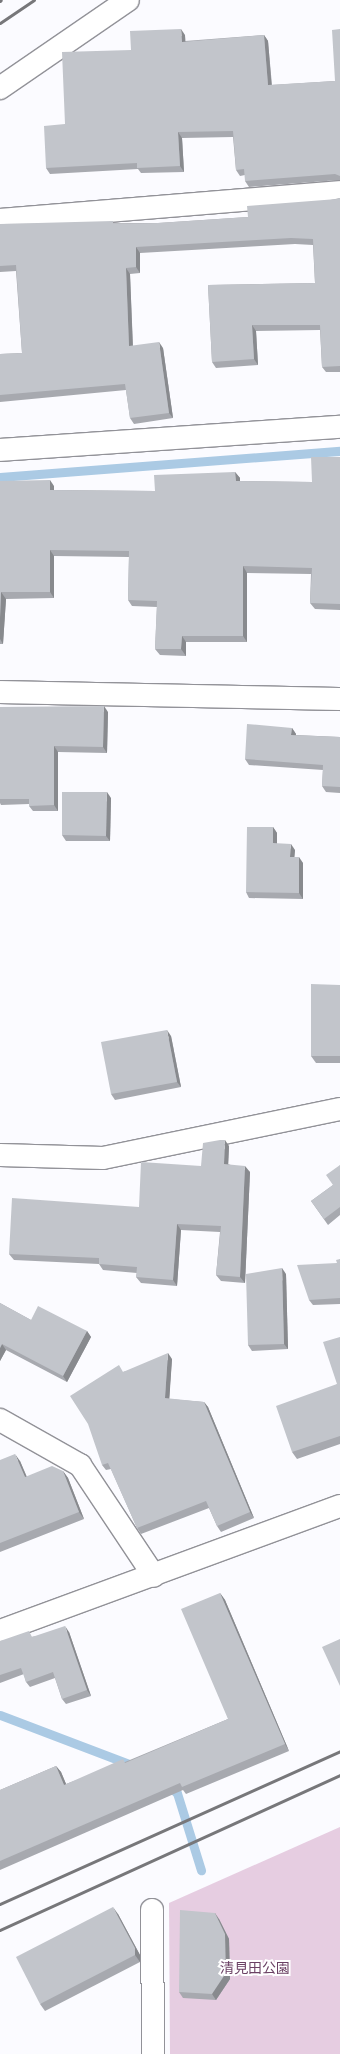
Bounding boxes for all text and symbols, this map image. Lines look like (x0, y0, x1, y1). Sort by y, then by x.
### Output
park label: 清見田公園 (220, 1960, 290, 1976)

